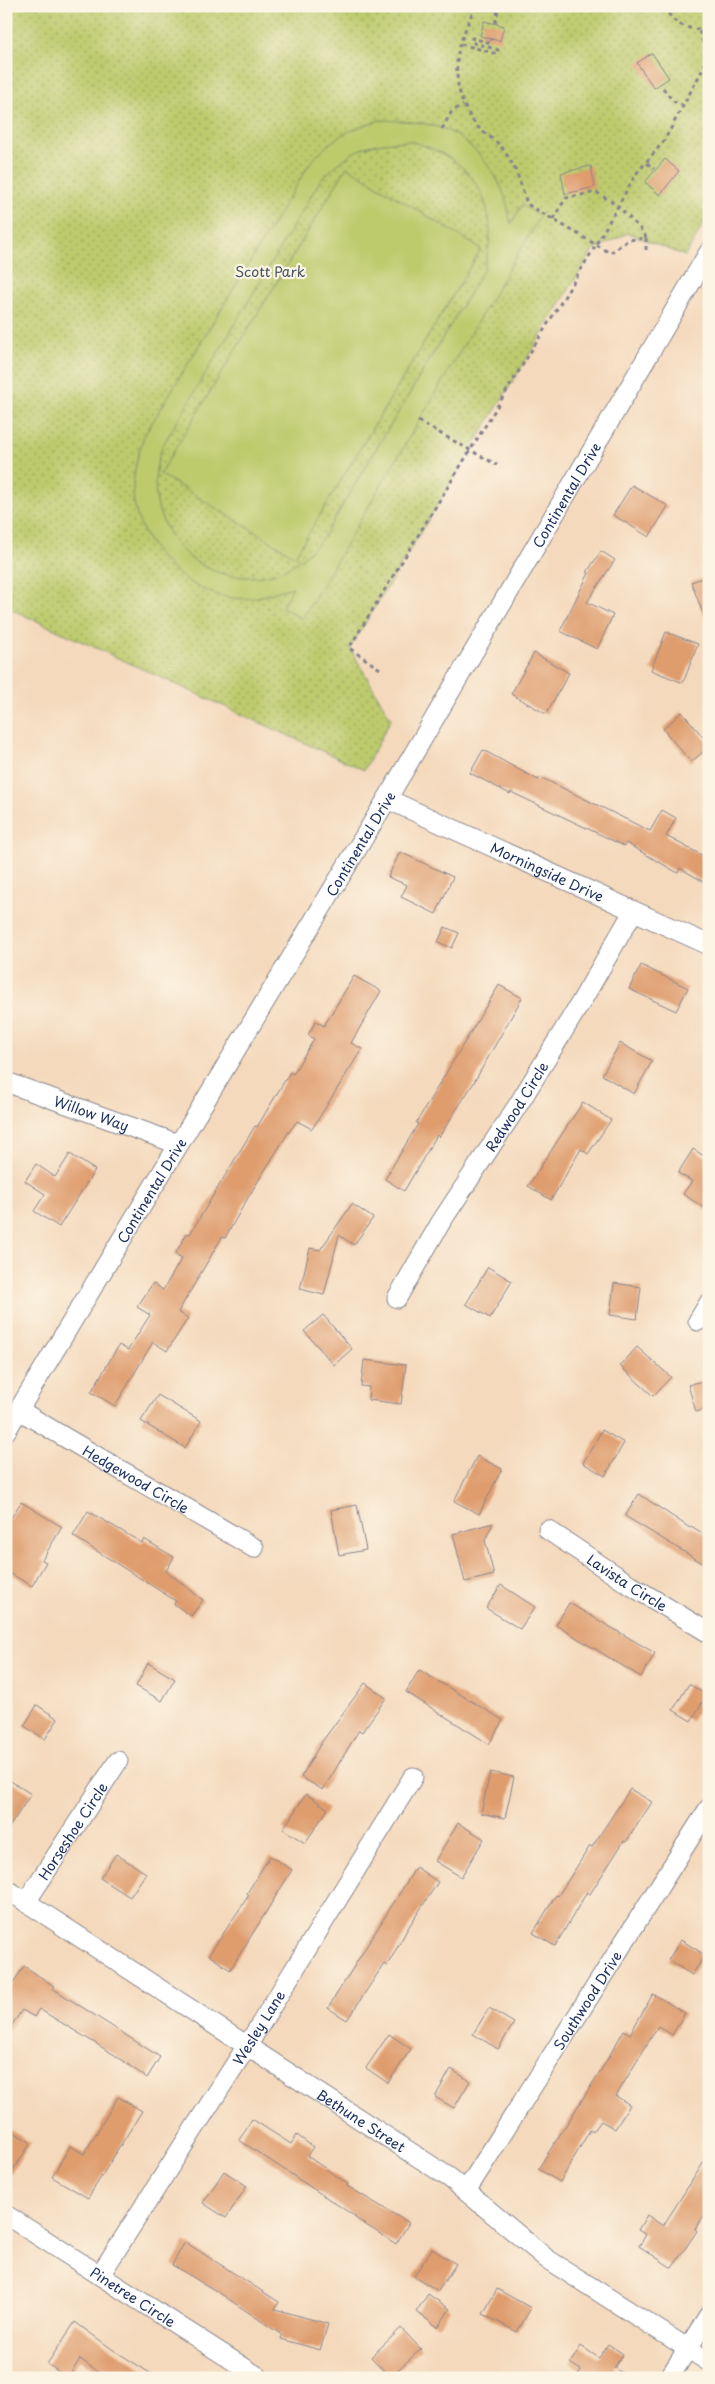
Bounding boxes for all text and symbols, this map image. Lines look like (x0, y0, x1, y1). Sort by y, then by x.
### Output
park label: Scott Park (235, 261, 306, 282)
street label: Continental Drive (527, 438, 605, 552)
street label: Continental Drive (320, 787, 400, 900)
street label: Morningside Drive (487, 837, 607, 907)
street label: Redwood Circle (480, 1057, 553, 1155)
street label: Willow Way (51, 1090, 132, 1136)
street label: Continental Drive (111, 1134, 191, 1247)
street label: Hedgewood Circle (79, 1440, 193, 1518)
street label: Lavista Circle (583, 1549, 672, 1616)
street label: Horseshoe Circle (33, 1777, 112, 1884)
street label: Southwood Drive (548, 1947, 626, 2054)
street label: Wesley Lane (227, 1986, 290, 2069)
street label: Bethune Street (313, 2084, 410, 2157)
street label: Pinetree Circle (86, 2261, 180, 2332)

